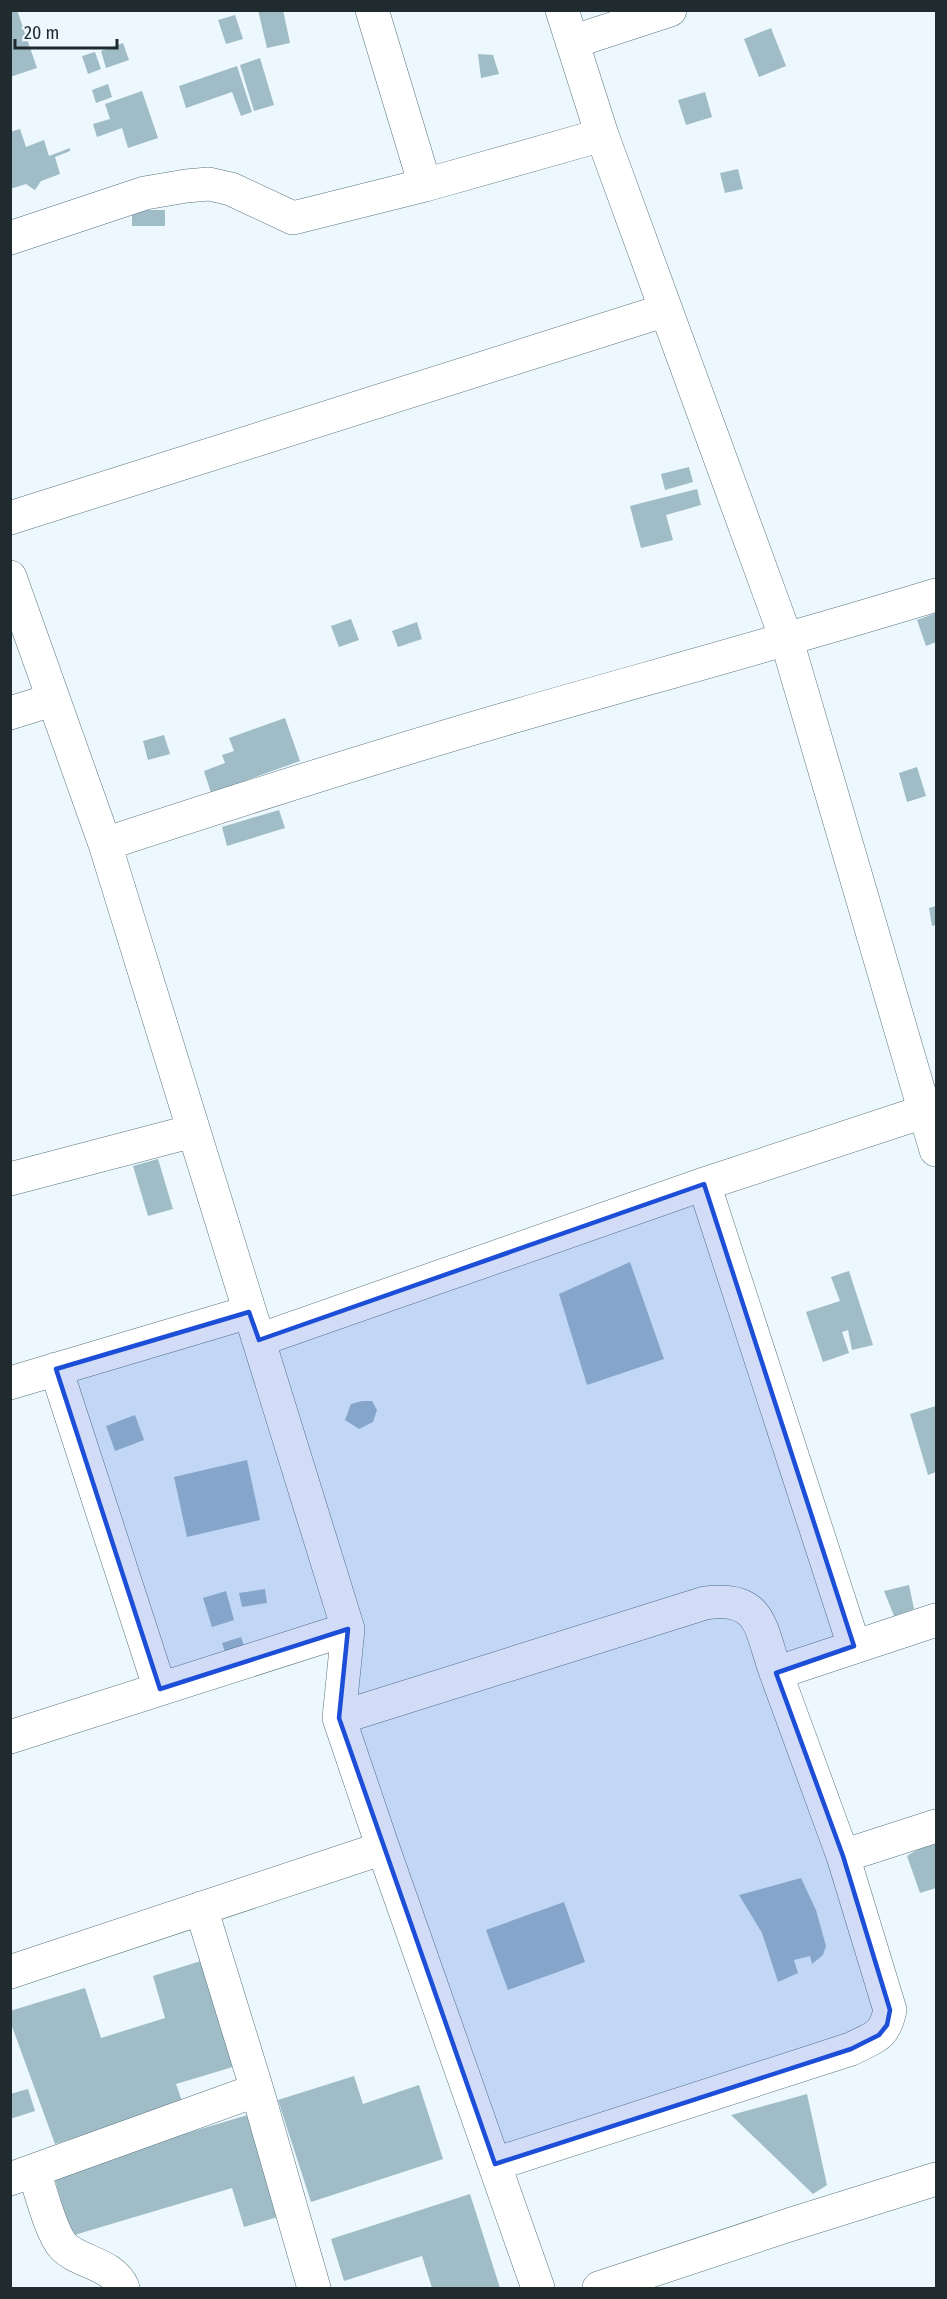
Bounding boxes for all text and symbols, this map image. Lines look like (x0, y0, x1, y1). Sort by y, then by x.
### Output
scale bar (15, 12, 117, 50)
text: 20 m (24, 22, 59, 44)

